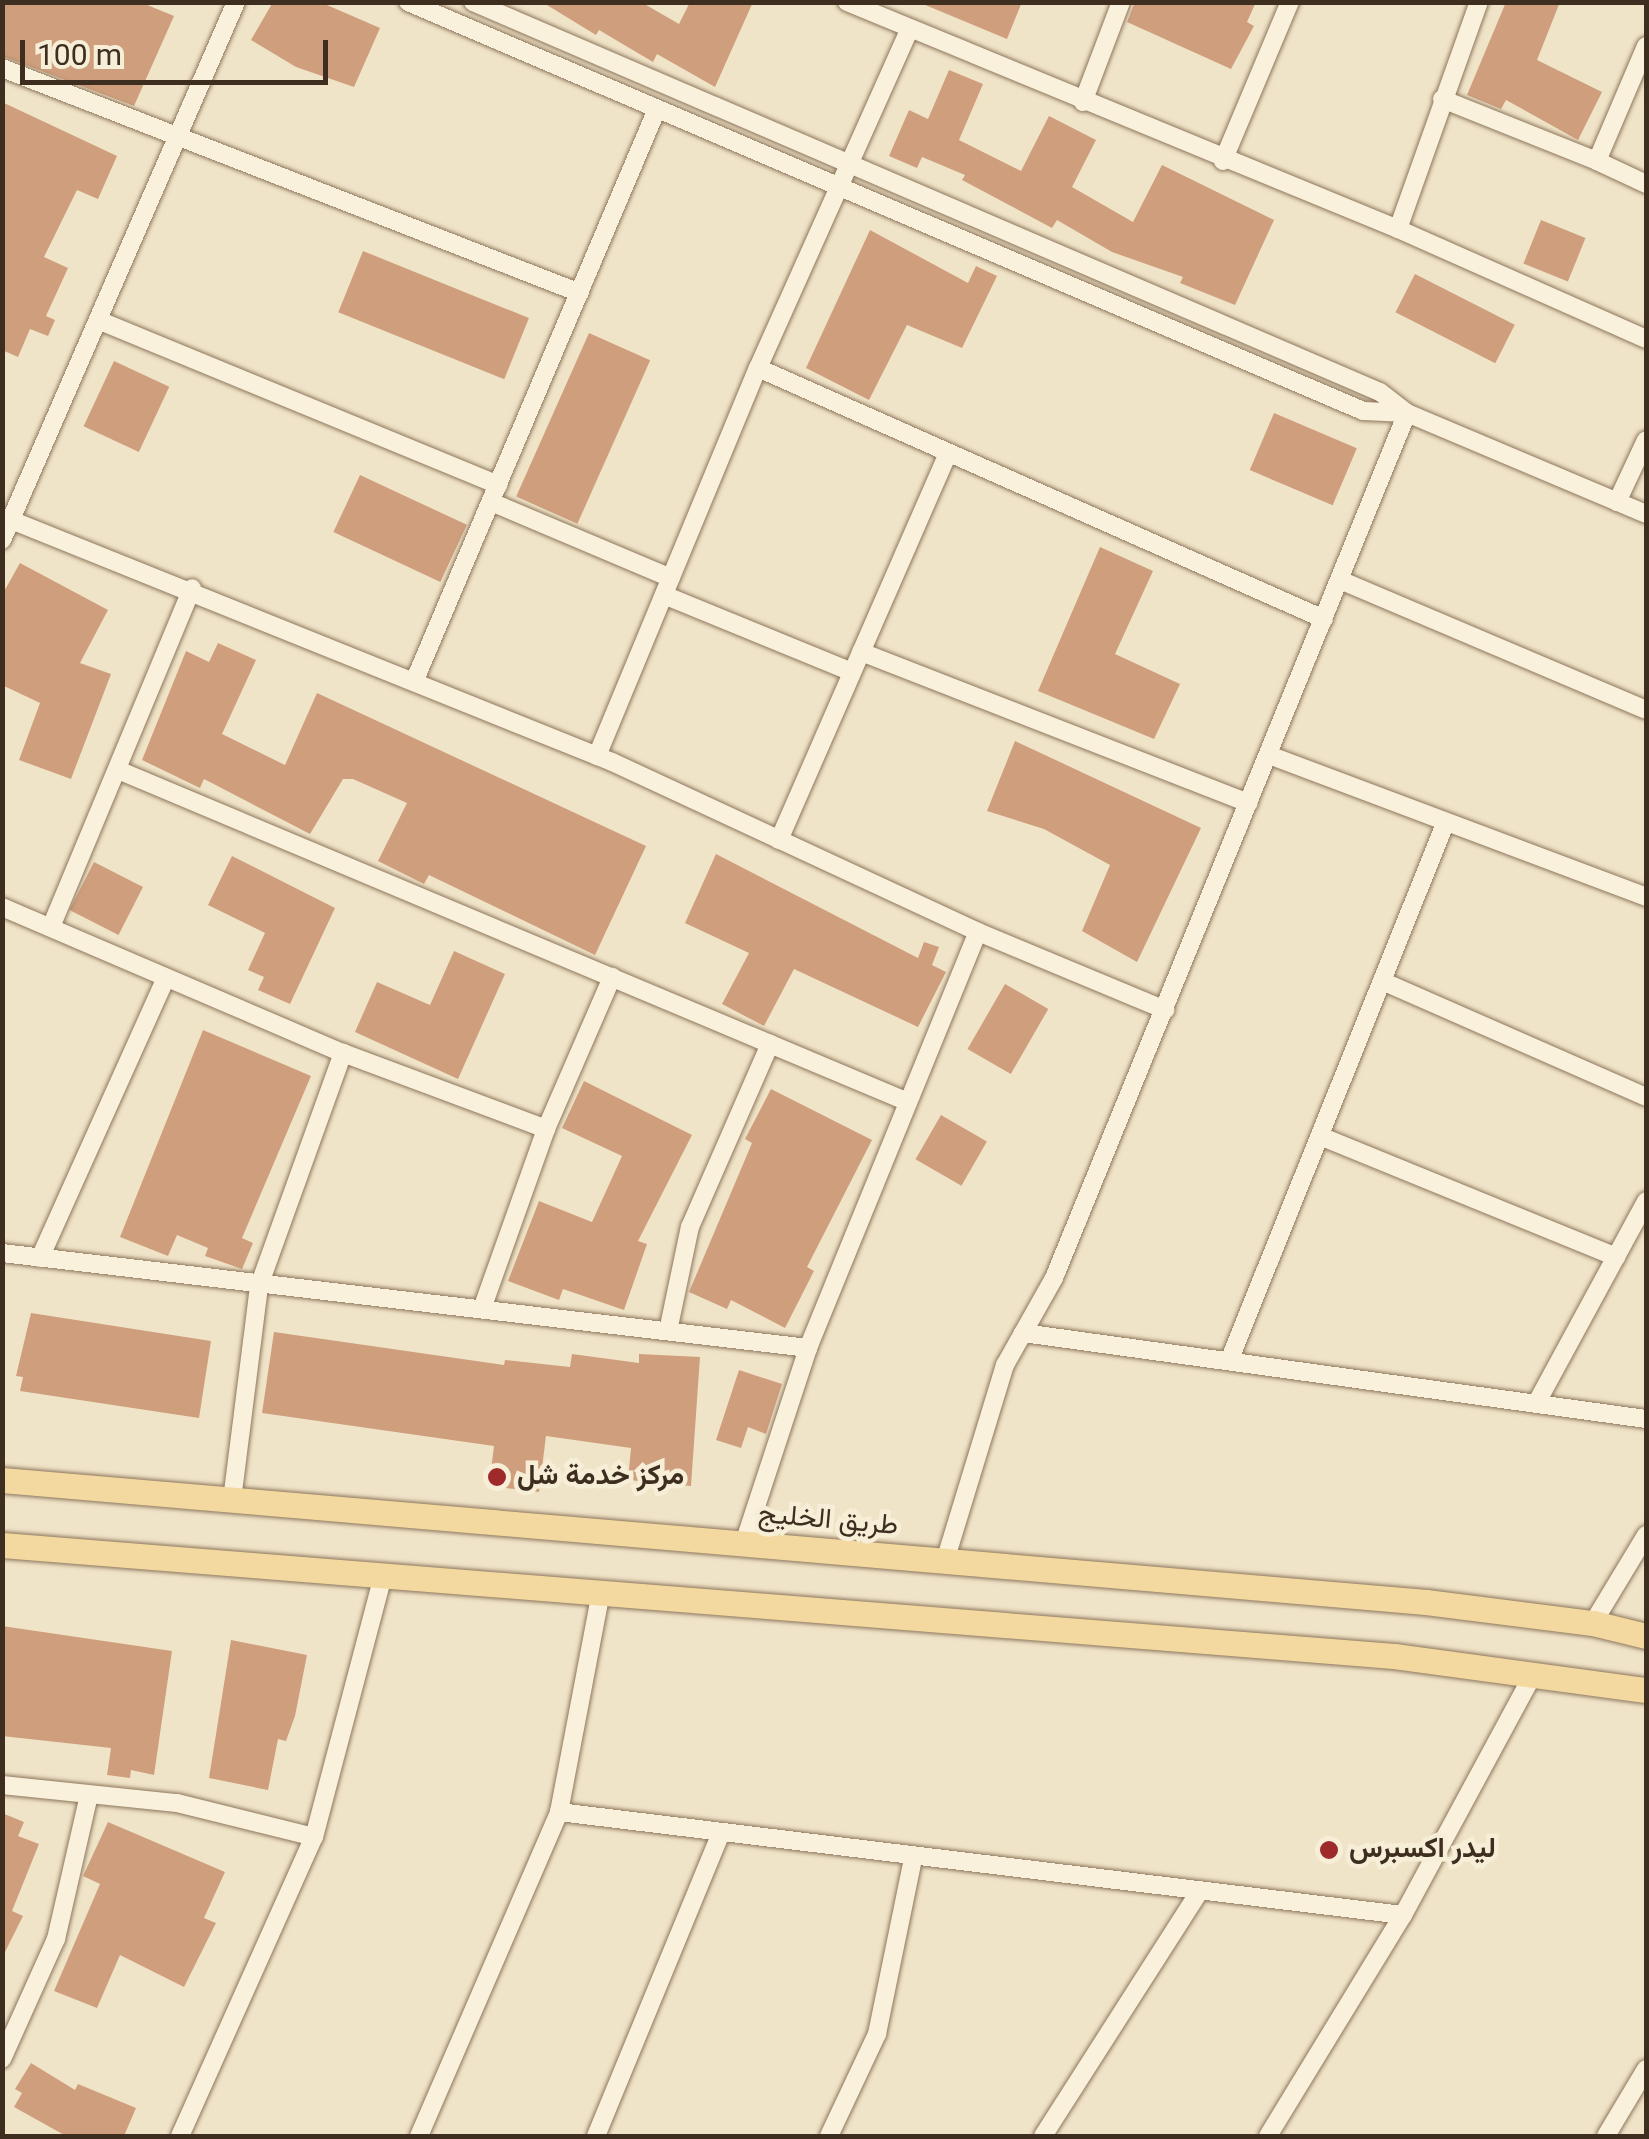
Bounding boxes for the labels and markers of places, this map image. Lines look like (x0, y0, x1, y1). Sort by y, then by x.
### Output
place label: مركز خدمة شل (517, 1460, 684, 1494)
marker: مركز خدمة شل (486, 1466, 508, 1488)
place label: ليدر اكسبرس (1349, 1833, 1496, 1867)
marker: ليدر اكسبرس (1318, 1839, 1340, 1861)

